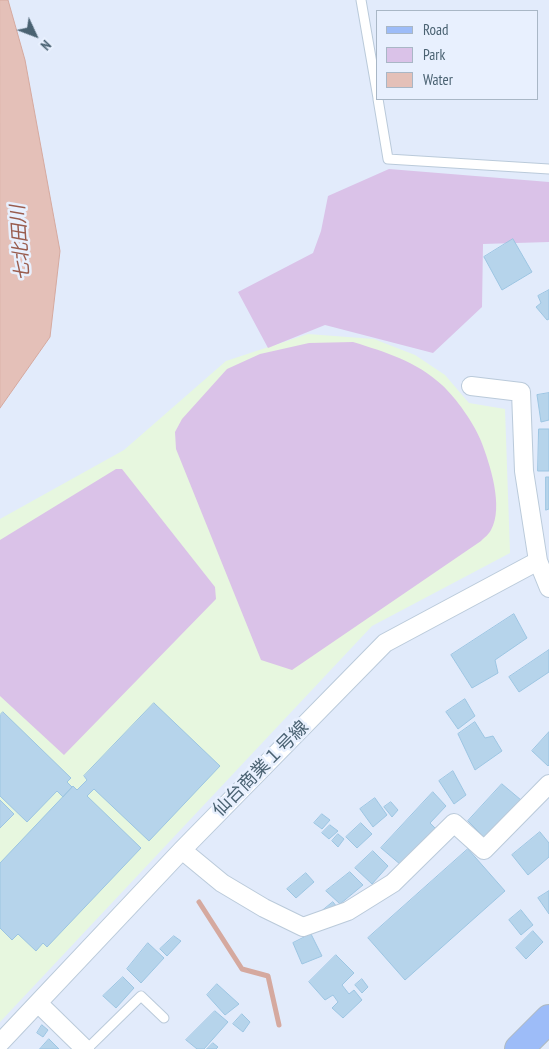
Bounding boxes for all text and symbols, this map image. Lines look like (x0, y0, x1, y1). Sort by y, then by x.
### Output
north arrow (10, 10, 60, 60)
legend (376, 10, 539, 100)
text: Road (423, 20, 449, 39)
text: N (37, 36, 55, 54)
text: Park (423, 45, 445, 64)
text: Water (423, 70, 453, 89)
water label: 七北田川 (7, 204, 35, 282)
street label: 仙台商業１号線 (209, 717, 313, 821)

